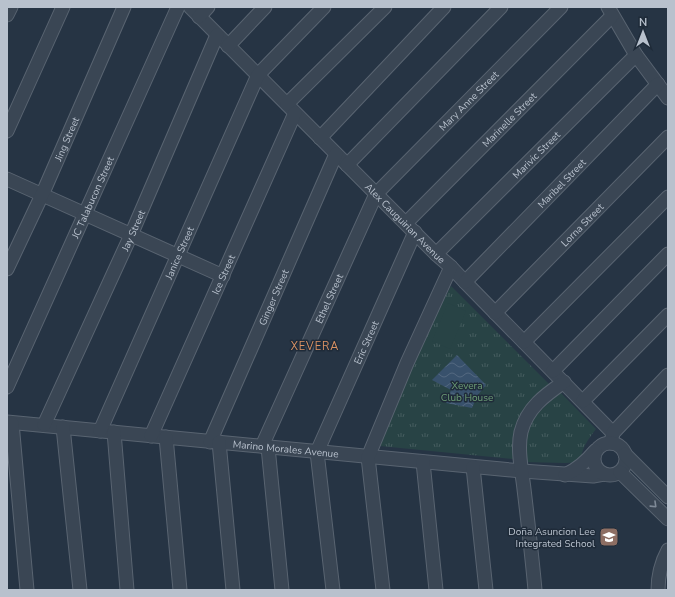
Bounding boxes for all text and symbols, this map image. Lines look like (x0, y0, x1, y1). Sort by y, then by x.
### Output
north arrow (623, 12, 663, 52)
text: N (639, 15, 647, 30)
street label: Mary Anne Street (436, 68, 502, 134)
street label: Marinelle Street (479, 89, 540, 151)
street label: Jing Street (51, 115, 83, 165)
street label: Marivic Street (510, 128, 564, 182)
street label: JC Talabucon Street (68, 154, 118, 242)
street label: Maribel Street (535, 156, 590, 212)
street label: Alex Cauguirian Avenue (361, 181, 448, 267)
street label: Lorna Street (558, 200, 607, 250)
street label: Jay Street (118, 208, 149, 254)
street label: Janice Street (162, 224, 198, 283)
street label: Ice Street (209, 252, 239, 297)
street label: Ginger Street (256, 267, 293, 328)
street label: Ethel Street (312, 271, 347, 326)
street label: Eric Street (351, 318, 383, 367)
district label: XEVERA (291, 339, 339, 354)
park label: Xevera Club House (441, 379, 493, 405)
street label: Marino Morales Avenue (232, 438, 339, 462)
one-way arrow (649, 500, 657, 508)
place label: Doña Asuncion Lee Integrated School (508, 525, 595, 551)
school or university icon: Doña Asuncion Lee Integrated School (598, 526, 620, 548)

